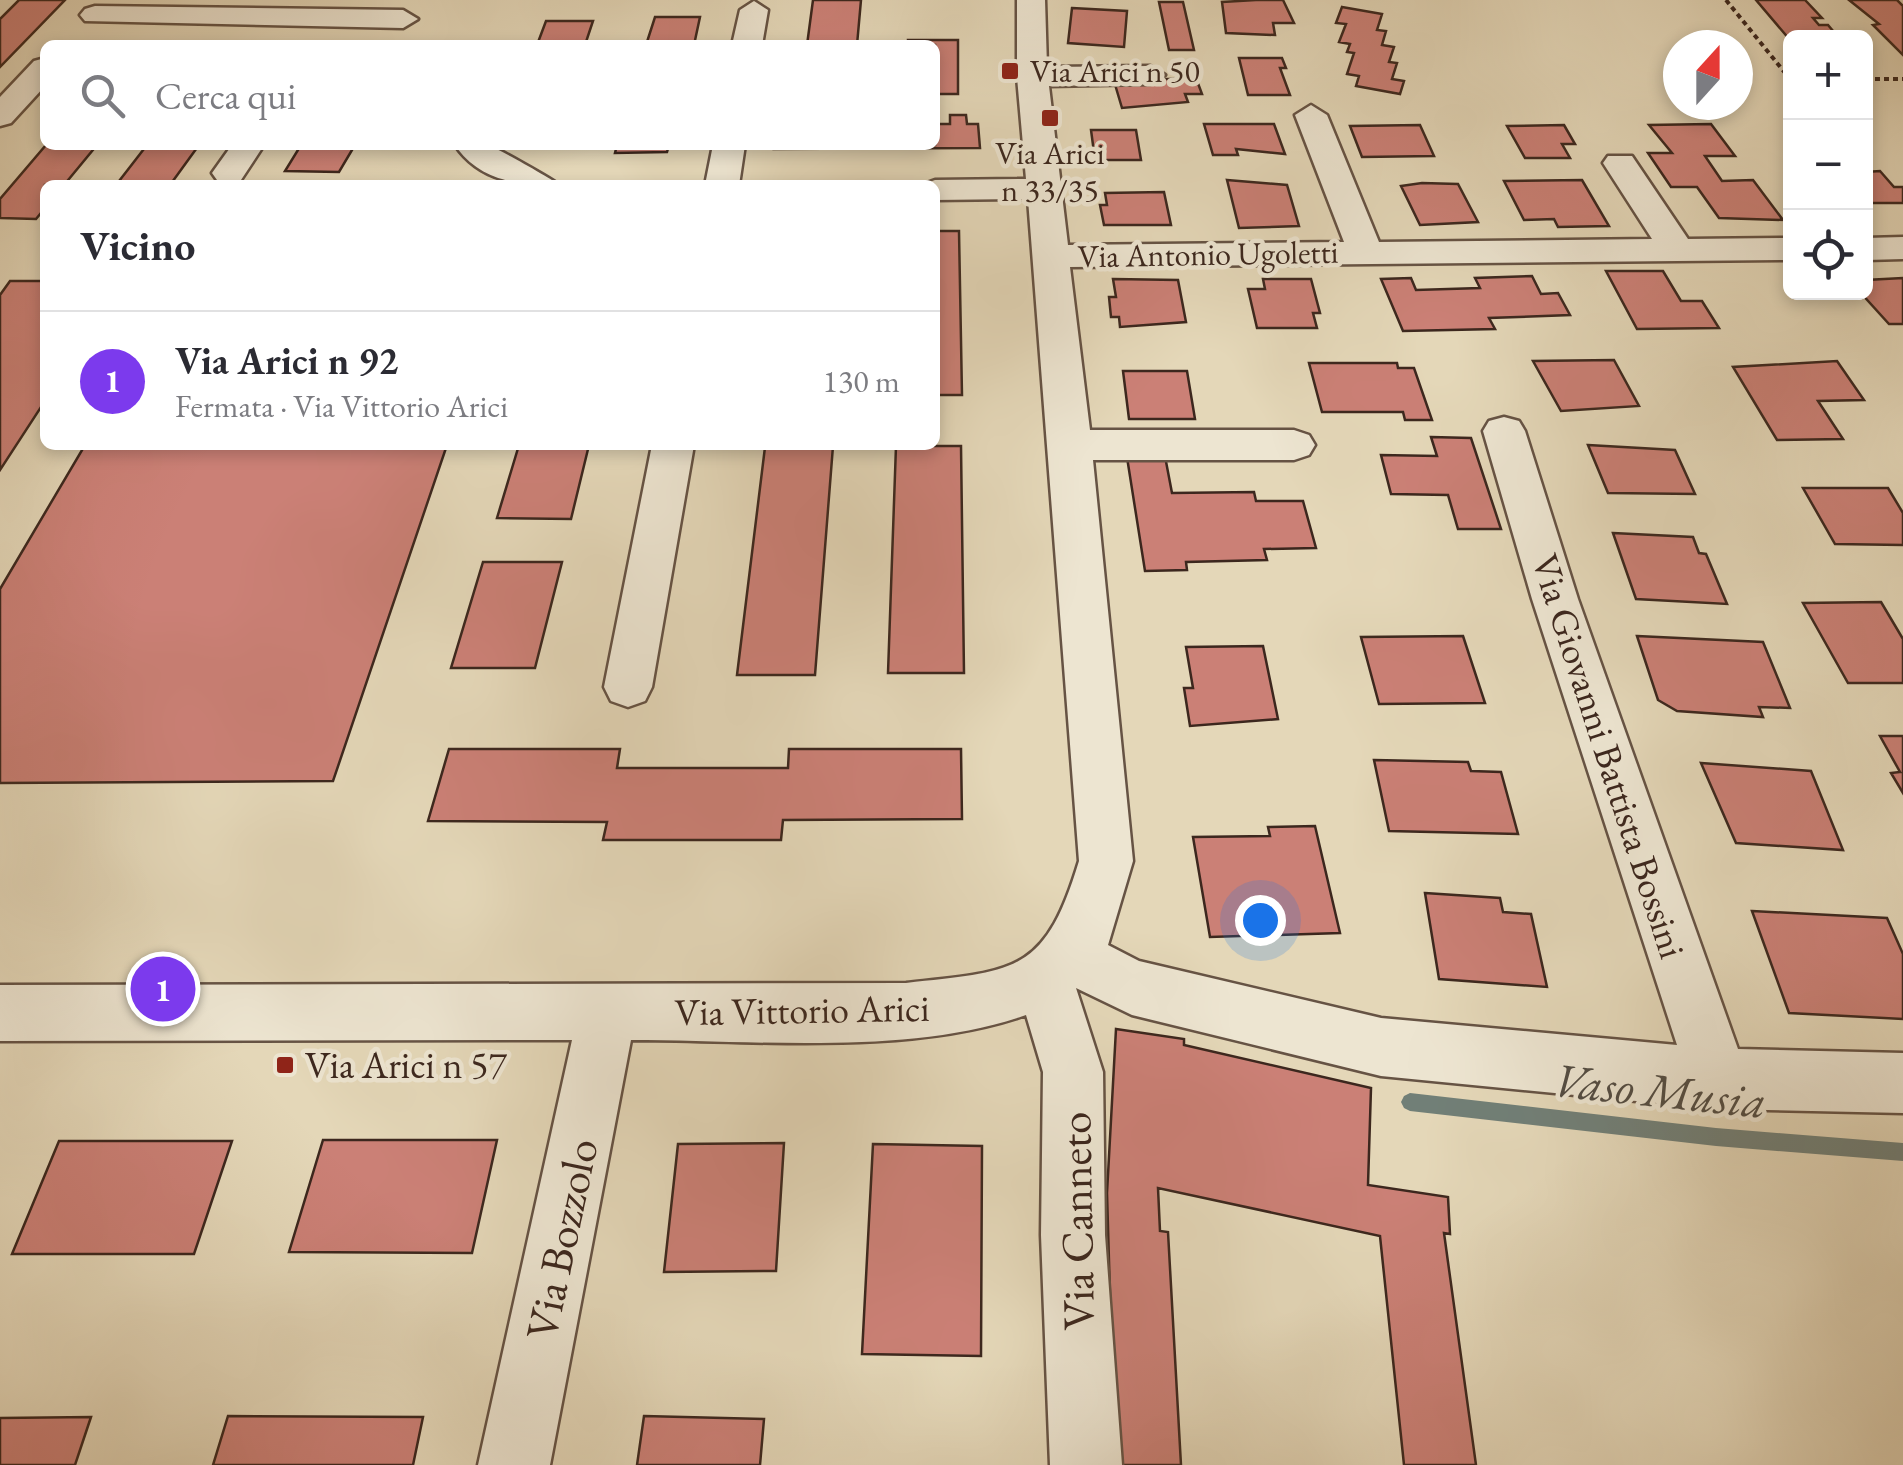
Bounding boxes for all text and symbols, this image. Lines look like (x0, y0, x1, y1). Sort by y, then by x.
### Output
north arrow (1663, 30, 1753, 120)
map controls (1783, 30, 1873, 300)
button: + (1783, 30, 1873, 120)
search box (40, 40, 940, 150)
place label: Via Arici n 50 (1030, 50, 1200, 92)
marker: Via Arici n 50 (999, 60, 1021, 82)
icon: search (75, 68, 130, 123)
text: Cerca qui (155, 71, 296, 120)
marker: Via Arici n 33/35 (1039, 107, 1061, 129)
button: − (1783, 120, 1873, 210)
place label: Via Arici n 33/35 (995, 132, 1105, 211)
button: locate (1783, 210, 1873, 300)
text: Vicino (80, 218, 195, 273)
street label: Via Antonio Ugoletti (1077, 231, 1339, 277)
text: Via Arici n 92 (175, 336, 398, 385)
text: 1 (104, 360, 121, 402)
text: 130 m (823, 360, 900, 402)
text: Fermata · Via Vittorio Arici (175, 385, 508, 427)
street label: Via Giovanni Battista Bossini (1521, 547, 1698, 964)
your location (1235, 895, 1286, 946)
pin: 1 (130, 952, 196, 1026)
street label: Via Vittorio Arici (674, 983, 930, 1036)
place label: Via Arici n 57 (305, 1040, 507, 1089)
water label: Vaso Musia (1551, 1048, 1769, 1132)
marker: Via Arici n 57 (274, 1054, 296, 1076)
street label: Via Canneto (1045, 1111, 1107, 1331)
street label: Via Bozzolo (511, 1133, 611, 1345)

